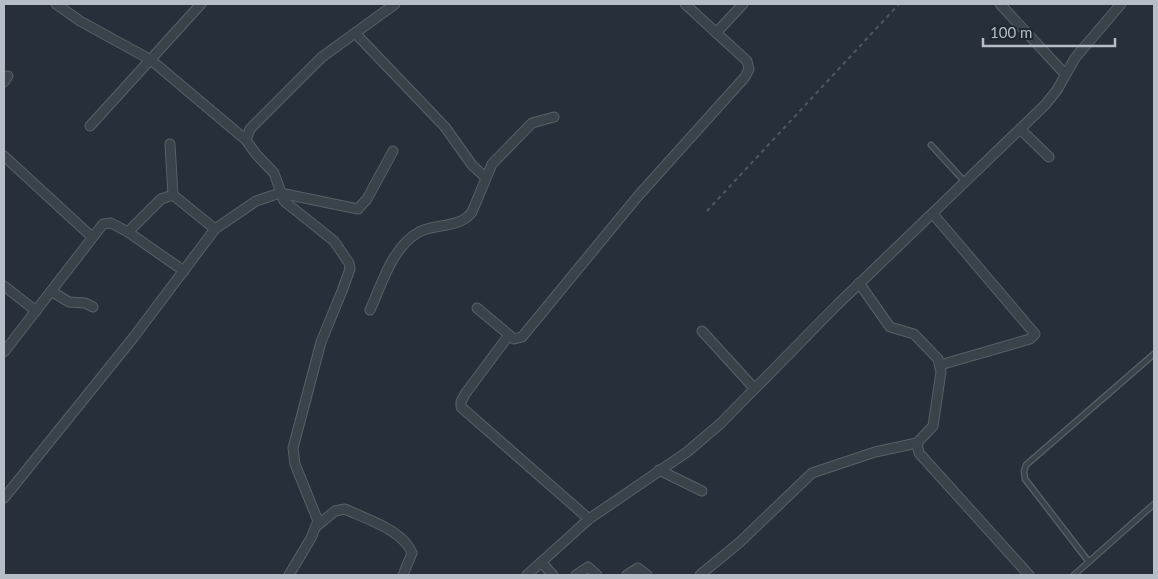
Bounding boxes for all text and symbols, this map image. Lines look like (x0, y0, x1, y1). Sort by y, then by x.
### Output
scale bar (983, 15, 1116, 47)
text: 100 m (990, 23, 1032, 41)

